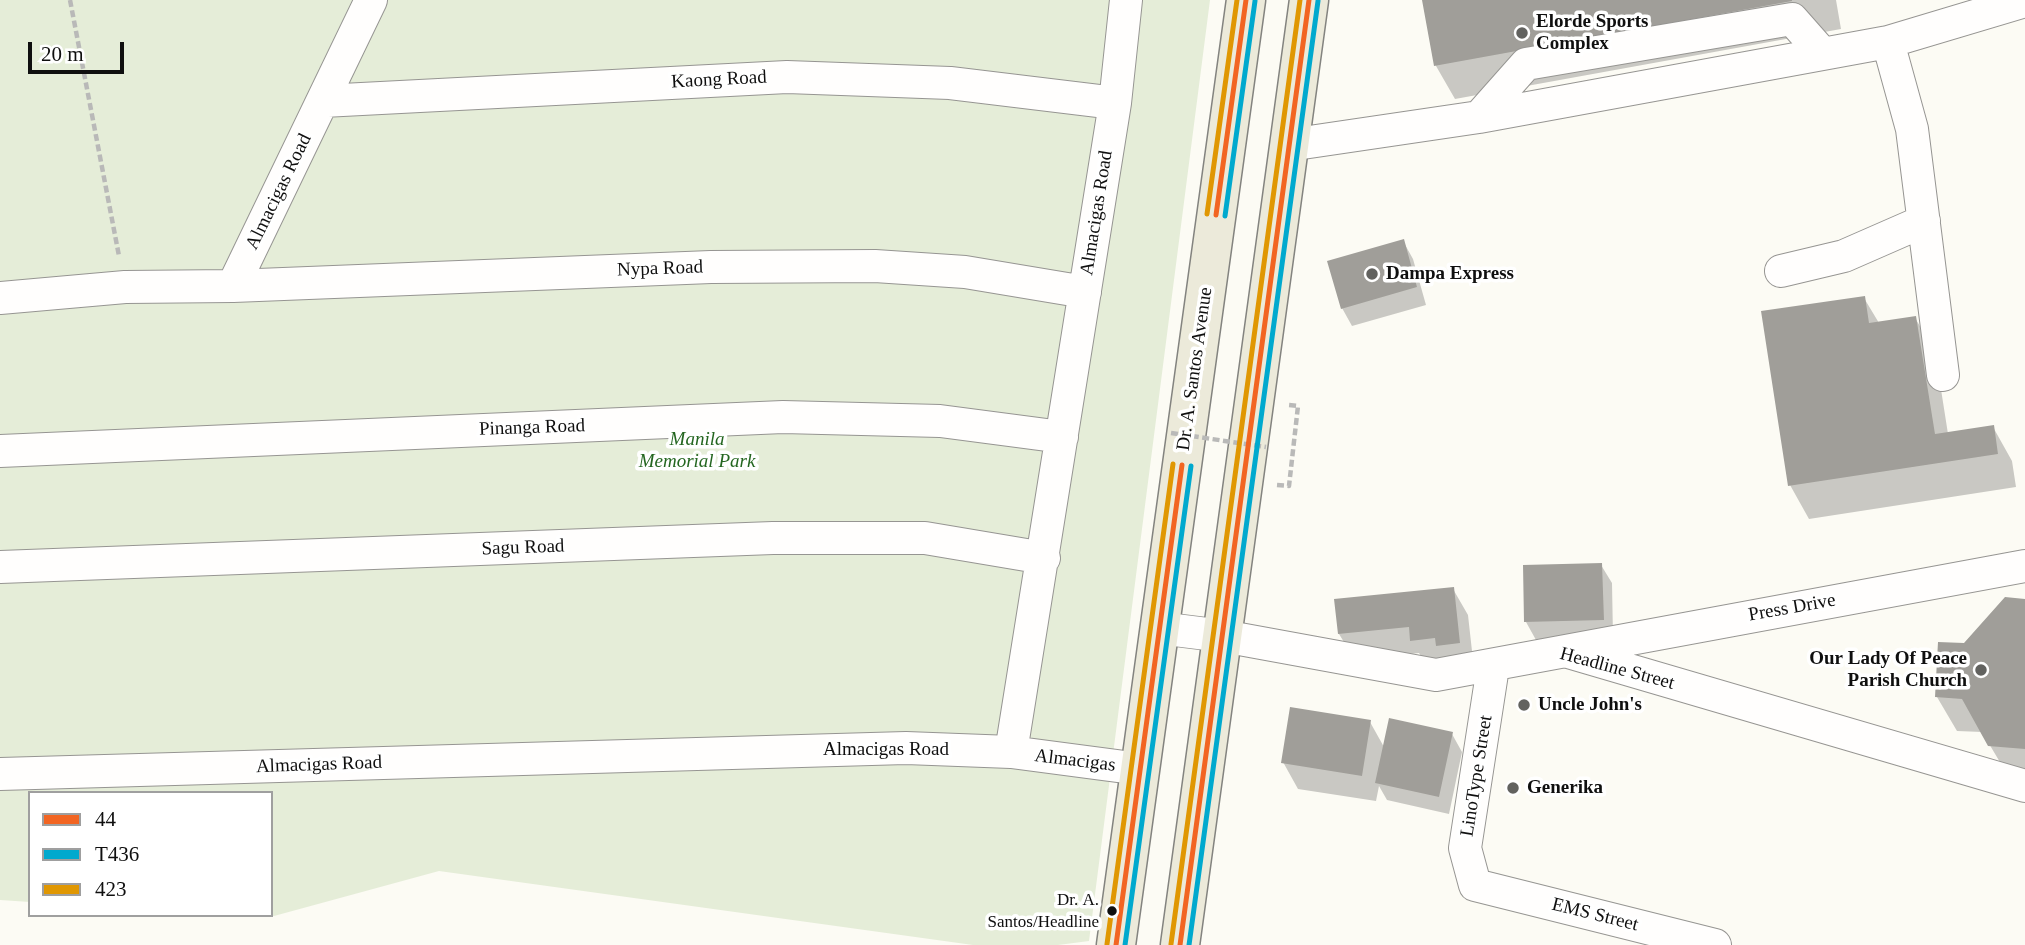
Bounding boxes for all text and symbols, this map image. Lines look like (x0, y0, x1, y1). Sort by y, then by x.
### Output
place label: Elorde Sports Complex (1536, 11, 1648, 55)
marker: Elorde Sports Complex (1514, 25, 1530, 41)
scale bar (32, 28, 128, 72)
text: 20 m (41, 42, 84, 66)
street label: Kaong Road (671, 66, 767, 94)
street label: Almacigas Road (241, 130, 317, 254)
street label: Almacigas Road (1076, 149, 1118, 277)
street label: Nypa Road (617, 256, 703, 282)
place label: Dampa Express (1386, 263, 1514, 285)
marker: Dampa Express (1364, 266, 1380, 282)
street label: Dr. A. Santos Avenue (1172, 286, 1218, 452)
street label: Pinanga Road (479, 415, 585, 441)
park label: Manila Memorial Park (639, 429, 755, 473)
street label: Sagu Road (481, 535, 565, 561)
street label: Press Drive (1747, 589, 1837, 627)
street label: Headline Street (1557, 643, 1677, 695)
place label: Our Lady Of Peace Parish Church (1809, 648, 1967, 692)
marker: Our Lady Of Peace Parish Church (1973, 662, 1989, 678)
place label: Uncle John's (1538, 694, 1642, 716)
marker: Uncle John's (1516, 697, 1532, 713)
street label: LinoType Street (1456, 714, 1498, 838)
street label: Almacigas Road (823, 739, 949, 761)
street label: Almacigas (1033, 745, 1117, 777)
street label: Almacigas Road (256, 751, 382, 779)
place label: Generika (1527, 777, 1603, 799)
marker: Generika (1505, 780, 1521, 796)
legend (28, 791, 273, 917)
text: 44 (95, 807, 116, 831)
text: T436 (95, 842, 139, 866)
text: 423 (95, 877, 127, 901)
place label: Dr. A. Santos/Headline (988, 891, 1099, 931)
street label: EMS Street (1549, 893, 1641, 937)
marker: Dr. A. Santos/Headline (1105, 904, 1119, 918)

